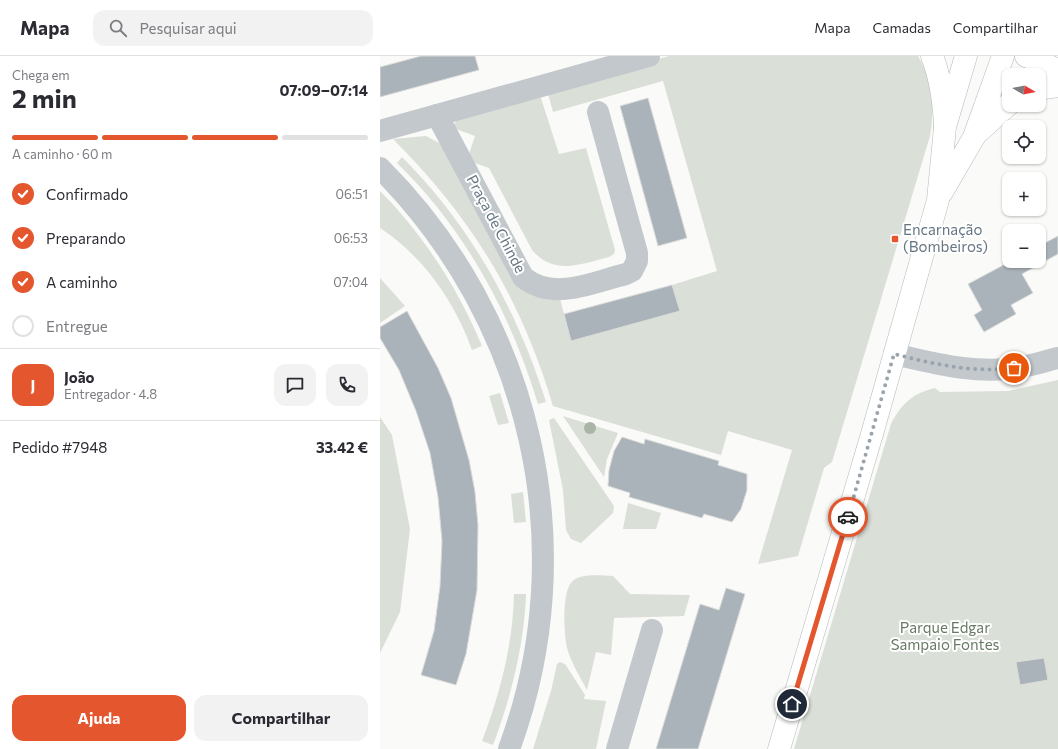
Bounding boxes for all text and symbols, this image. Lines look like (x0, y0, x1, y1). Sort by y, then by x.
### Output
search box (93, 10, 373, 46)
text: Mapa (20, 16, 69, 39)
icon: search (107, 17, 129, 39)
text: Pesquisar aqui (139, 19, 237, 37)
text: Mapa (814, 19, 851, 36)
text: Camadas (873, 19, 931, 36)
text: Compartilhar (953, 19, 1038, 36)
text: Chega em (12, 67, 70, 83)
north arrow (1002, 68, 1046, 112)
map controls (1002, 68, 1046, 268)
text: 07:09–07:14 (280, 81, 368, 99)
text: 2 min (12, 82, 77, 113)
button: locate (1002, 120, 1046, 164)
text: A caminho · 60 m (12, 146, 112, 162)
street label: Praça de Chinde (463, 171, 530, 276)
button: + (1002, 172, 1046, 216)
icon: check (12, 183, 34, 205)
text: Confirmado (46, 185, 128, 203)
text: 06:51 (336, 186, 368, 202)
place label: Encarnação (Bombeiros) (903, 220, 988, 255)
button: − (1002, 224, 1046, 268)
icon: check (12, 227, 34, 249)
text: Preparando (46, 229, 126, 247)
text: 06:53 (334, 230, 368, 246)
marker: Encarnação (Bombeiros) (890, 234, 900, 244)
icon: check (12, 271, 34, 293)
text: A caminho (46, 273, 118, 291)
text: 07:04 (333, 274, 368, 290)
text: Entregue (46, 317, 108, 335)
pin (997, 351, 1031, 385)
icon: bag (1003, 357, 1025, 379)
button: chat (274, 364, 316, 406)
button: phone (326, 364, 368, 406)
text: João (64, 368, 95, 386)
text: J (31, 376, 35, 394)
text: Entregador · 4.8 (64, 386, 157, 402)
text: Pedido #7948 (12, 438, 107, 456)
text: 33.42 € (316, 438, 368, 456)
courier (828, 497, 868, 537)
icon: car (837, 506, 859, 528)
park label: Parque Edgar Sampaio Fontes (891, 618, 1000, 653)
pin (775, 687, 809, 721)
icon: home (781, 693, 803, 715)
button: Ajuda (12, 695, 186, 741)
button: Compartilhar (194, 695, 368, 741)

